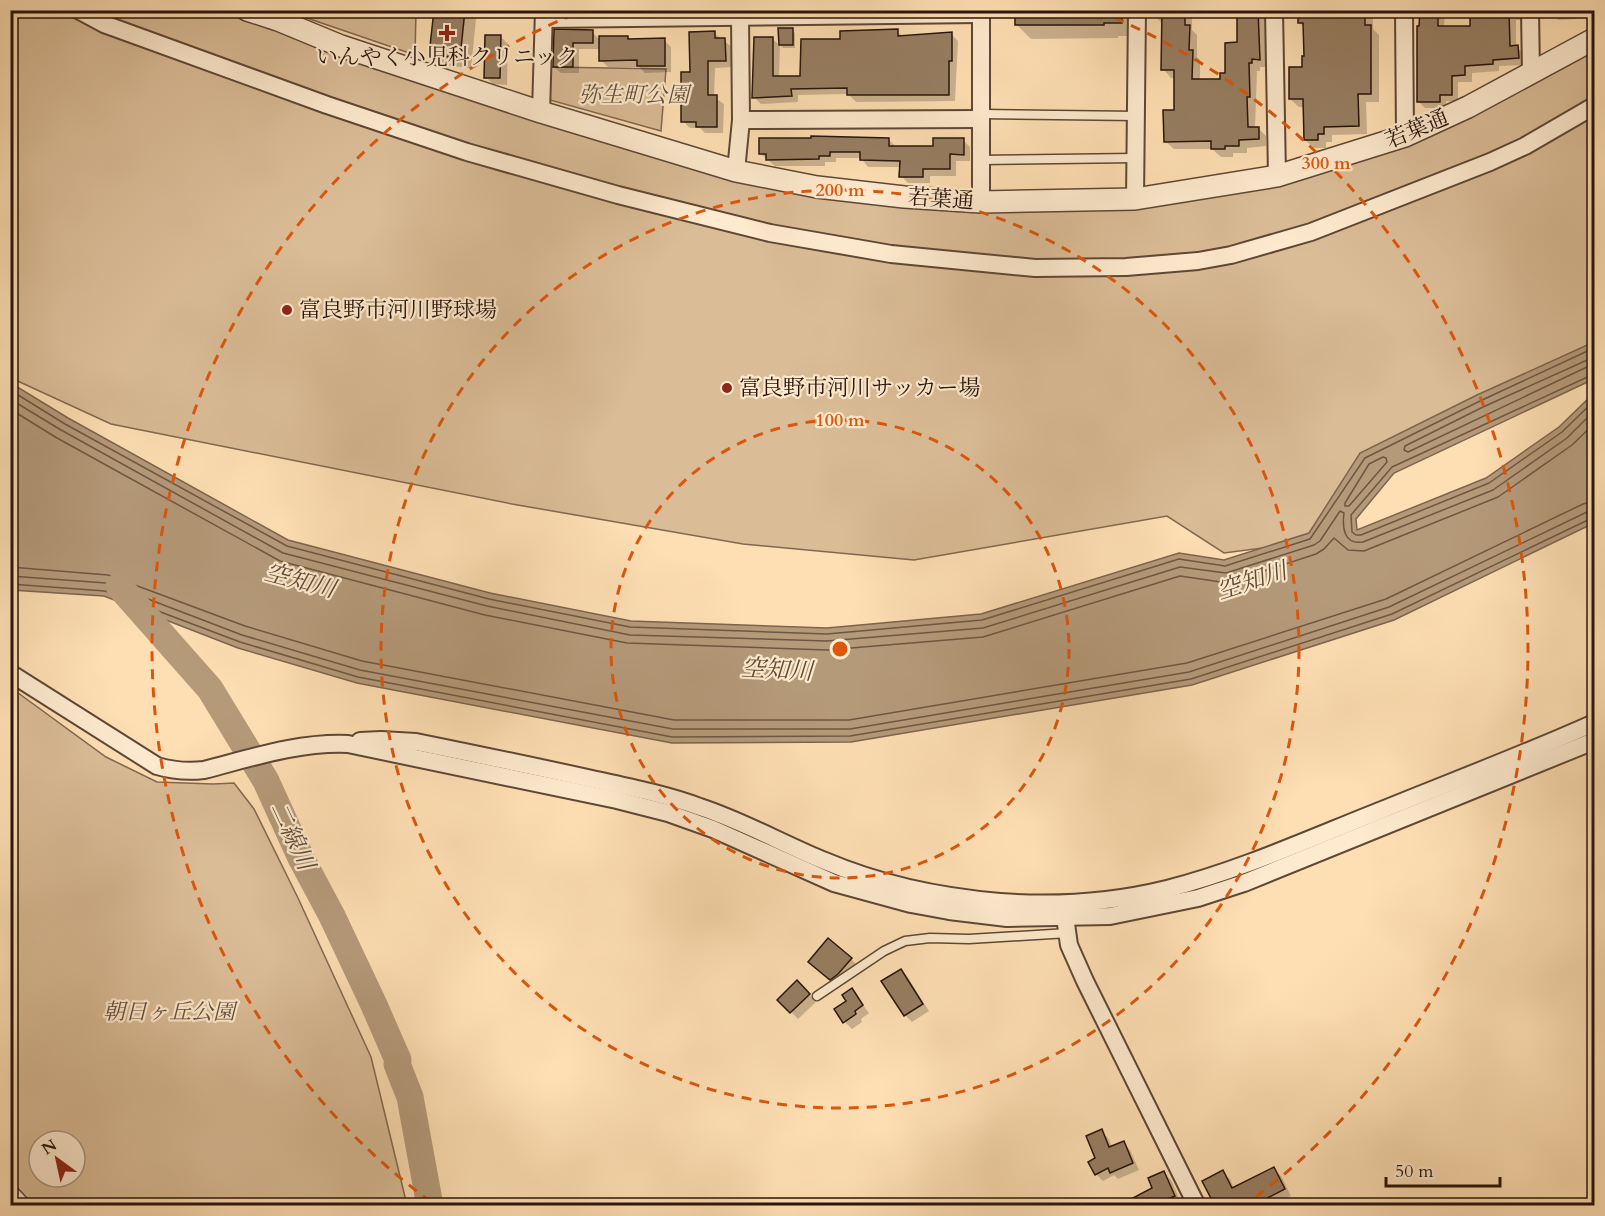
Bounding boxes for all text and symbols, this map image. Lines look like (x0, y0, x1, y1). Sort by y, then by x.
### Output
marker: いんやく小児科クリニック (438, 24, 456, 42)
place label: いんやく小児科クリニック (316, 42, 578, 72)
park label: 弥生町公園 (579, 80, 692, 110)
street label: 若葉通 (1381, 102, 1453, 156)
text: 300 m (1301, 151, 1351, 176)
text: 200 m (815, 178, 865, 203)
street label: 若葉通 (907, 182, 975, 216)
place label: 富良野市河川野球場 (299, 295, 497, 325)
marker: 富良野市河川野球場 (280, 303, 294, 317)
place label: 富良野市河川サッカー場 (739, 373, 981, 403)
marker: 富良野市河川サッカー場 (720, 381, 734, 395)
text: 100 m (815, 408, 865, 433)
water label: 空知川 (1213, 553, 1294, 608)
water label: 空知川 (261, 556, 342, 607)
centre of rings (830, 639, 850, 659)
water label: 空知川 (740, 652, 817, 689)
water label: 二線川 (262, 796, 323, 878)
park label: 朝日ヶ丘公園 (103, 997, 238, 1027)
north arrow (27, 1129, 87, 1189)
text: N (38, 1134, 61, 1160)
scale bar (1386, 1150, 1500, 1188)
text: 50 m (1395, 1159, 1434, 1184)

